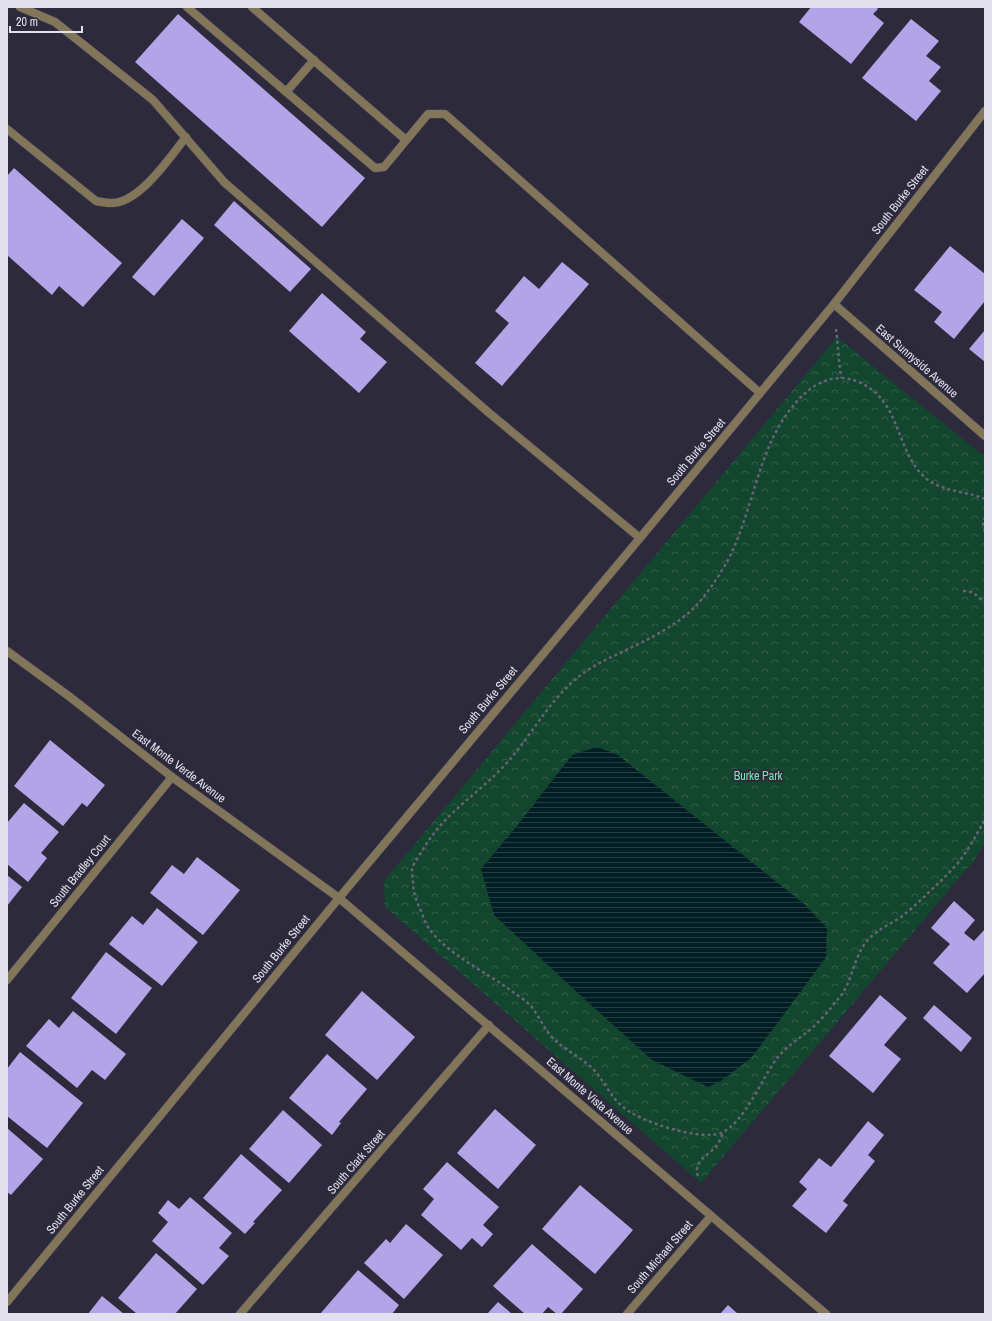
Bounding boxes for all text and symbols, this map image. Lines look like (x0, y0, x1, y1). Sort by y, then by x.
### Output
scale bar (10, 8, 82, 34)
text: 20 m (16, 14, 38, 30)
street label: South Burke Street (868, 162, 932, 238)
street label: East Sunnyside Avenue (872, 321, 962, 401)
street label: South Burke Street (663, 415, 729, 489)
street label: South Burke Street (455, 663, 521, 737)
street label: East Monte Verde Avenue (129, 725, 229, 807)
park label: Burke Park (734, 768, 782, 784)
street label: South Bradley Court (46, 831, 114, 910)
street label: South Burke Street (249, 911, 314, 986)
street label: East Monte Vista Avenue (543, 1054, 637, 1138)
street label: South Clark Street (324, 1126, 389, 1198)
street label: South Burke Street (43, 1162, 108, 1237)
street label: South Michael Street (624, 1217, 696, 1297)

